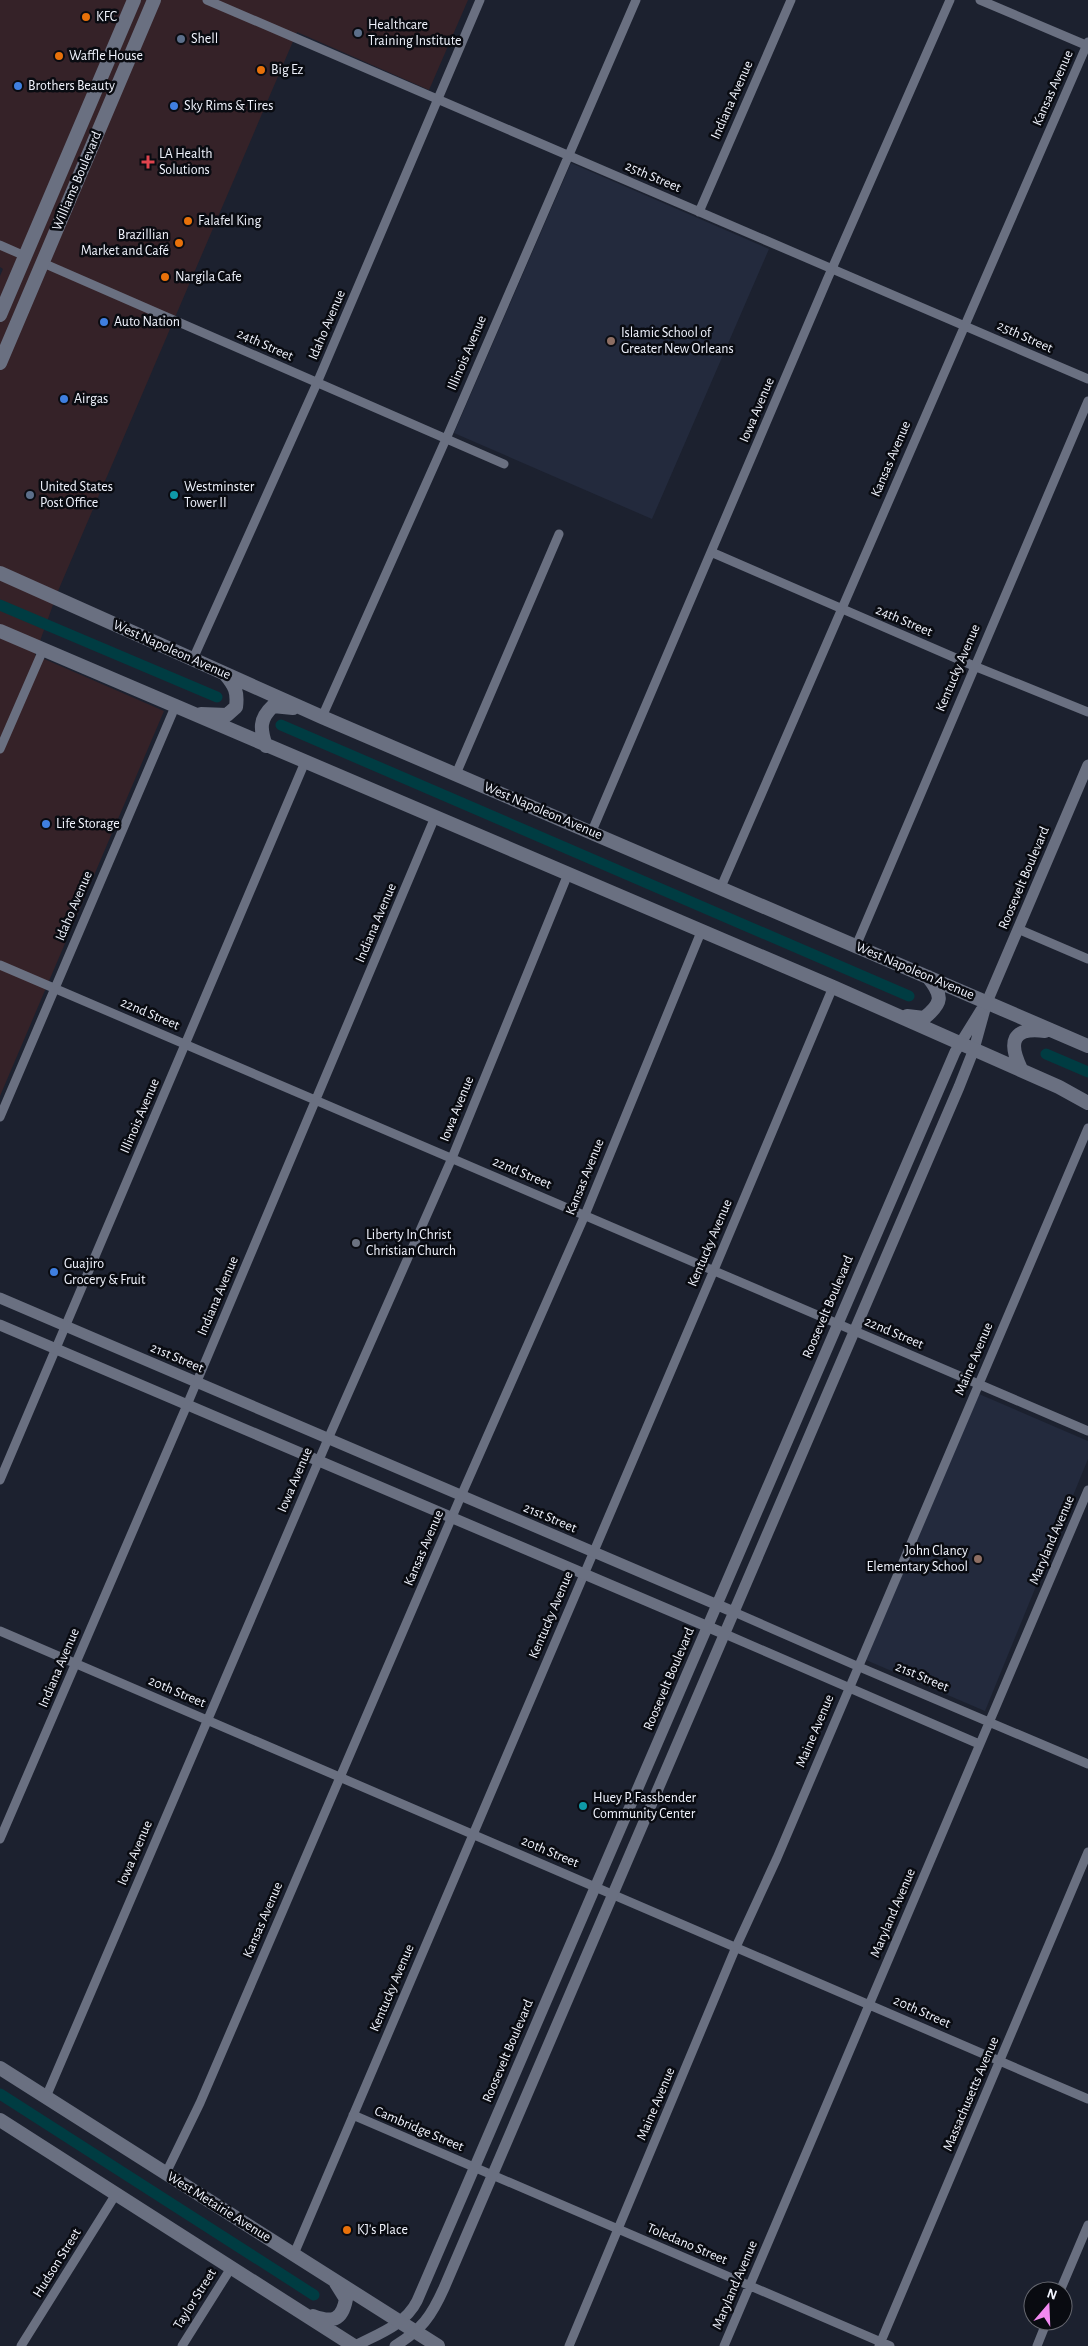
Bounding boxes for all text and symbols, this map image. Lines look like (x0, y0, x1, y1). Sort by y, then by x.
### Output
place label: KFC (96, 10, 117, 24)
marker: KFC (80, 11, 92, 23)
place label: Healthcare Training Institute (368, 18, 461, 48)
marker: Healthcare Training Institute (352, 27, 364, 39)
place label: Shell (191, 32, 218, 46)
marker: Shell (175, 33, 187, 45)
street label: Kansas Avenue (1030, 48, 1076, 128)
place label: Waffle House (69, 49, 143, 63)
marker: Waffle House (53, 50, 65, 62)
street label: Indiana Avenue (708, 58, 756, 142)
place label: Big Ez (271, 63, 304, 77)
marker: Big Ez (255, 64, 267, 76)
place label: Brothers Beauty (28, 79, 115, 93)
marker: Brothers Beauty (12, 80, 24, 92)
place label: Sky Rims & Tires (184, 99, 273, 113)
marker: Sky Rims & Tires (168, 100, 180, 112)
street label: Williams Boulevard (50, 129, 104, 233)
place label: LA Health Solutions (159, 147, 213, 177)
marker: LA Health Solutions (141, 155, 155, 169)
street label: 25th Street (623, 159, 683, 195)
place label: Falafel King (198, 214, 261, 228)
marker: Falafel King (182, 215, 194, 227)
place label: Brazillian Market and Café (81, 228, 169, 258)
marker: Brazillian Market and Café (173, 237, 185, 249)
place label: Nargila Cafe (175, 270, 242, 284)
marker: Nargila Cafe (159, 271, 171, 283)
street label: Idaho Avenue (306, 288, 348, 362)
street label: Illinois Avenue (445, 314, 489, 392)
place label: Auto Nation (114, 315, 180, 329)
marker: Auto Nation (98, 316, 110, 328)
street label: 25th Street (995, 319, 1055, 356)
street label: 24th Street (235, 326, 296, 364)
place label: Islamic School of Greater New Orleans (621, 326, 734, 356)
marker: Islamic School of Greater New Orleans (605, 335, 617, 347)
street label: Iowa Avenue (737, 376, 777, 444)
place label: Airgas (74, 392, 108, 406)
marker: Airgas (58, 393, 70, 405)
street label: Kansas Avenue (869, 419, 913, 499)
place label: United States Post Office (40, 480, 113, 510)
place label: Westminster Tower II (184, 480, 255, 510)
marker: United States Post Office (24, 489, 36, 501)
marker: Westminster Tower II (168, 489, 180, 501)
street label: 24th Street (874, 603, 935, 639)
street label: West Napoleon Avenue (111, 618, 233, 682)
street label: Kentucky Avenue (933, 622, 983, 714)
street label: West Napoleon Avenue (482, 780, 604, 842)
place label: Life Storage (56, 817, 120, 831)
marker: Life Storage (40, 818, 52, 830)
street label: Roosevelt Boulevard (996, 825, 1052, 931)
street label: Idaho Avenue (53, 869, 95, 943)
street label: Indiana Avenue (353, 881, 399, 965)
street label: West Napoleon Avenue (854, 940, 976, 1002)
street label: 22nd Street (119, 995, 182, 1033)
street label: Iowa Avenue (438, 1074, 476, 1144)
street label: Illinois Avenue (118, 1077, 162, 1155)
street label: Kansas Avenue (563, 1137, 607, 1217)
street label: 22nd Street (491, 1154, 554, 1192)
street label: Kentucky Avenue (685, 1197, 735, 1289)
place label: Liberty In Christ Christian Church (366, 1228, 456, 1258)
marker: Liberty In Christ Christian Church (350, 1237, 362, 1249)
street label: Indiana Avenue (195, 1254, 241, 1338)
street label: Roosevelt Boulevard (800, 1254, 856, 1360)
place label: Guajiro Grocery & Fruit (64, 1257, 146, 1287)
marker: Guajiro Grocery & Fruit (48, 1266, 60, 1278)
street label: 22nd Street (863, 1314, 926, 1352)
street label: Maine Avenue (952, 1321, 996, 1397)
street label: 21st Street (148, 1341, 206, 1376)
street label: Iowa Avenue (275, 1446, 315, 1514)
street label: Maryland Avenue (1027, 1493, 1077, 1587)
street label: 21st Street (521, 1501, 579, 1536)
street label: Kansas Avenue (402, 1508, 446, 1588)
place label: John Clancy Elementary School (867, 1544, 968, 1574)
marker: John Clancy Elementary School (972, 1553, 984, 1565)
street label: Kentucky Avenue (526, 1569, 576, 1661)
street label: Indiana Avenue (36, 1626, 82, 1710)
street label: Roosevelt Boulevard (641, 1626, 697, 1732)
street label: 21st Street (893, 1660, 951, 1695)
street label: 20th Street (146, 1674, 208, 1711)
street label: Maine Avenue (793, 1693, 837, 1769)
place label: Huey P. Fassbender Community Center (593, 1791, 697, 1821)
marker: Huey P. Fassbender Community Center (577, 1800, 589, 1812)
street label: Iowa Avenue (115, 1819, 155, 1887)
street label: 20th Street (519, 1834, 581, 1871)
street label: Maryland Avenue (868, 1866, 918, 1960)
street label: Kansas Avenue (241, 1880, 285, 1960)
street label: Kentucky Avenue (367, 1942, 417, 2034)
street label: 20th Street (891, 1993, 953, 2031)
street label: Roosevelt Boulevard (480, 1998, 536, 2104)
street label: Massachusetts Avenue (941, 2035, 1001, 2153)
street label: Maine Avenue (634, 2066, 678, 2142)
street label: Cambridge Street (372, 2104, 466, 2154)
street label: West Metairie Avenue (165, 2169, 273, 2245)
street label: Toledano Street (645, 2221, 730, 2267)
place label: KJ's Place (357, 2223, 408, 2237)
marker: KJ's Place (341, 2224, 353, 2236)
street label: Hudson Street (30, 2226, 84, 2300)
street label: Maryland Avenue (710, 2238, 760, 2332)
street label: Taylor Street (171, 2266, 219, 2332)
north arrow (1023, 2281, 1073, 2331)
text: N (1045, 2286, 1059, 2303)

